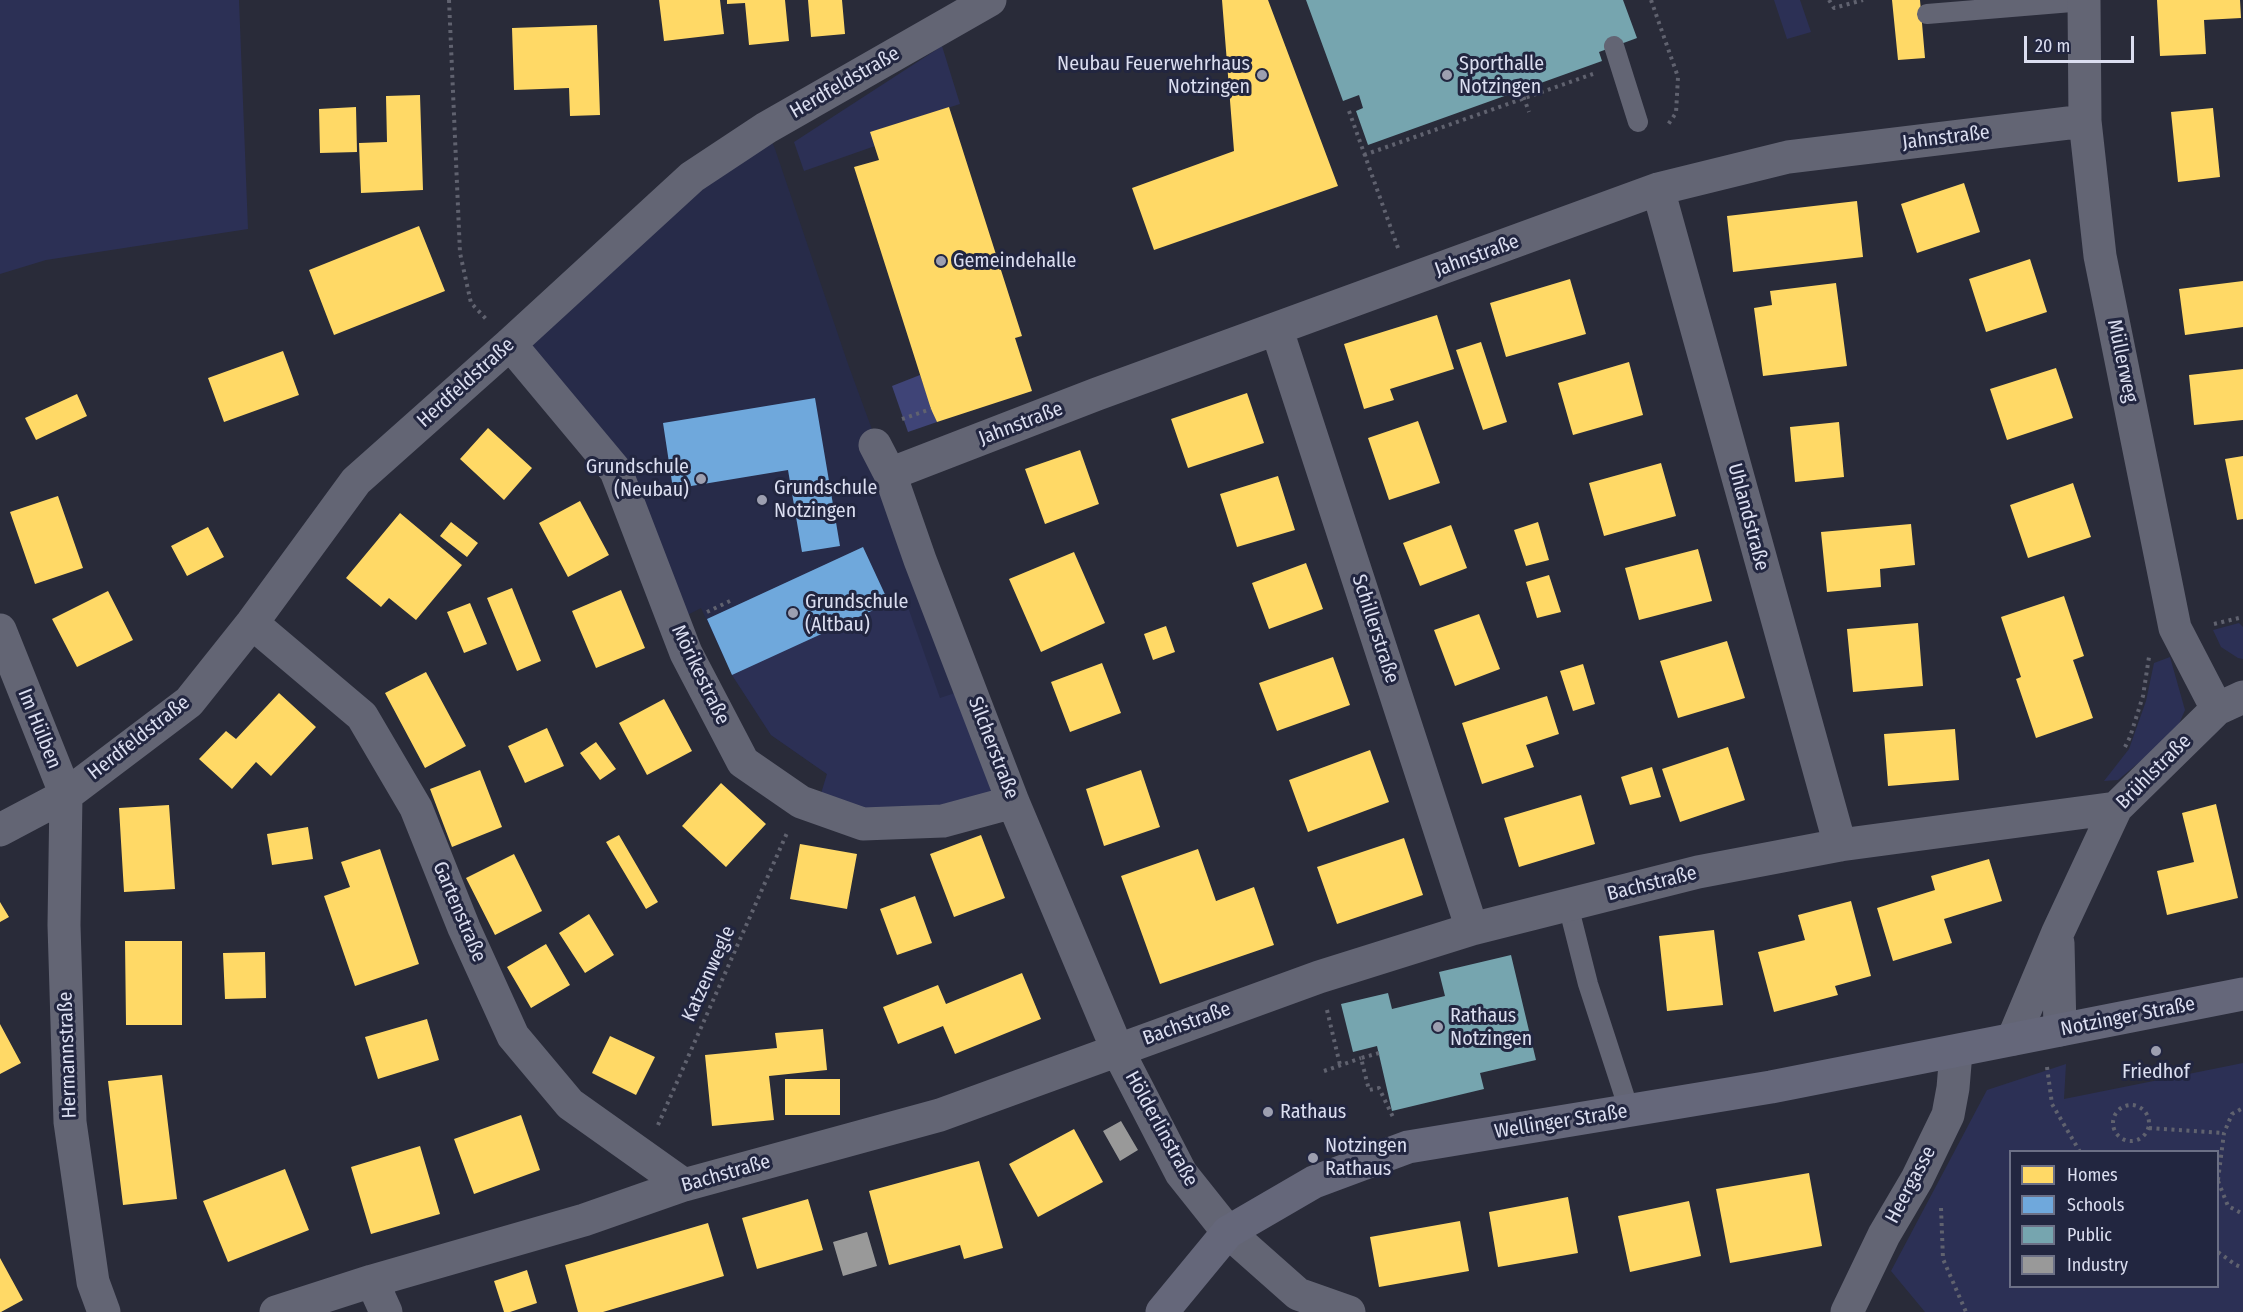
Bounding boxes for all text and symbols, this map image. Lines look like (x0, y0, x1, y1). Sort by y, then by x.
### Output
scale bar (2027, 24, 2136, 62)
text: 20 m (2035, 35, 2070, 57)
street label: Herdfeldstraße (786, 42, 904, 124)
place label: Neubau Feuerwehrhaus Notzingen (1057, 52, 1250, 99)
place label: Sporthalle Notzingen (1459, 52, 1544, 99)
marker: Neubau Feuerwehrhaus Notzingen (1255, 68, 1269, 82)
marker: Sporthalle Notzingen (1440, 68, 1454, 82)
street label: Jahnstraße (1901, 121, 1991, 155)
street label: Jahnstraße (1431, 230, 1523, 282)
place label: Gemeindehalle (953, 249, 1076, 273)
marker: Gemeindehalle (934, 254, 948, 268)
street label: Müllerweg (2101, 317, 2143, 405)
street label: Herdfeldstraße (412, 333, 520, 433)
street label: Jahnstraße (976, 397, 1066, 451)
place label: Grundschule (Neubau) (586, 455, 689, 502)
street label: Uhlandstraße (1722, 461, 1774, 573)
marker: Grundschule (Neubau) (694, 472, 708, 486)
place label: Grundschule Notzingen (774, 476, 877, 523)
marker: Grundschule Notzingen (755, 493, 769, 507)
street label: Schillerstraße (1346, 572, 1404, 686)
place label: Grundschule (Altbau) (805, 590, 908, 637)
marker: Grundschule (Altbau) (786, 606, 800, 620)
street label: Mörikestraße (666, 621, 734, 729)
street label: Im Hülben (12, 685, 66, 773)
street label: Herdfeldstraße (83, 691, 195, 785)
street label: Silcherstraße (963, 693, 1023, 803)
street label: Brühlstraße (2112, 730, 2196, 814)
street label: Gartenstraße (427, 858, 491, 966)
street label: Bachstraße (1605, 861, 1699, 907)
street label: Katzenwegle (677, 922, 741, 1026)
street label: Hermannstraße (54, 991, 82, 1119)
street label: Notzinger Straße (2059, 992, 2197, 1042)
street label: Bachstraße (1140, 997, 1234, 1051)
place label: Rathaus Notzingen (1450, 1004, 1532, 1051)
marker: Rathaus Notzingen (1431, 1020, 1445, 1034)
marker: Friedhof (2149, 1044, 2163, 1058)
place label: Friedhof (2122, 1060, 2190, 1084)
street label: Hölderlinstraße (1119, 1067, 1203, 1191)
place label: Rathaus (1280, 1100, 1346, 1124)
street label: Wellinger Straße (1493, 1100, 1629, 1144)
marker: Rathaus (1261, 1105, 1275, 1119)
place label: Notzingen Rathaus (1325, 1134, 1407, 1181)
street label: Heergasse (1881, 1142, 1941, 1228)
street label: Bachstraße (679, 1150, 773, 1198)
legend (2009, 1150, 2219, 1288)
marker: Notzingen Rathaus (1306, 1151, 1320, 1165)
text: Homes (2067, 1164, 2118, 1186)
text: Schools (2067, 1194, 2125, 1216)
text: Public (2067, 1224, 2112, 1246)
text: Industry (2067, 1254, 2128, 1276)

